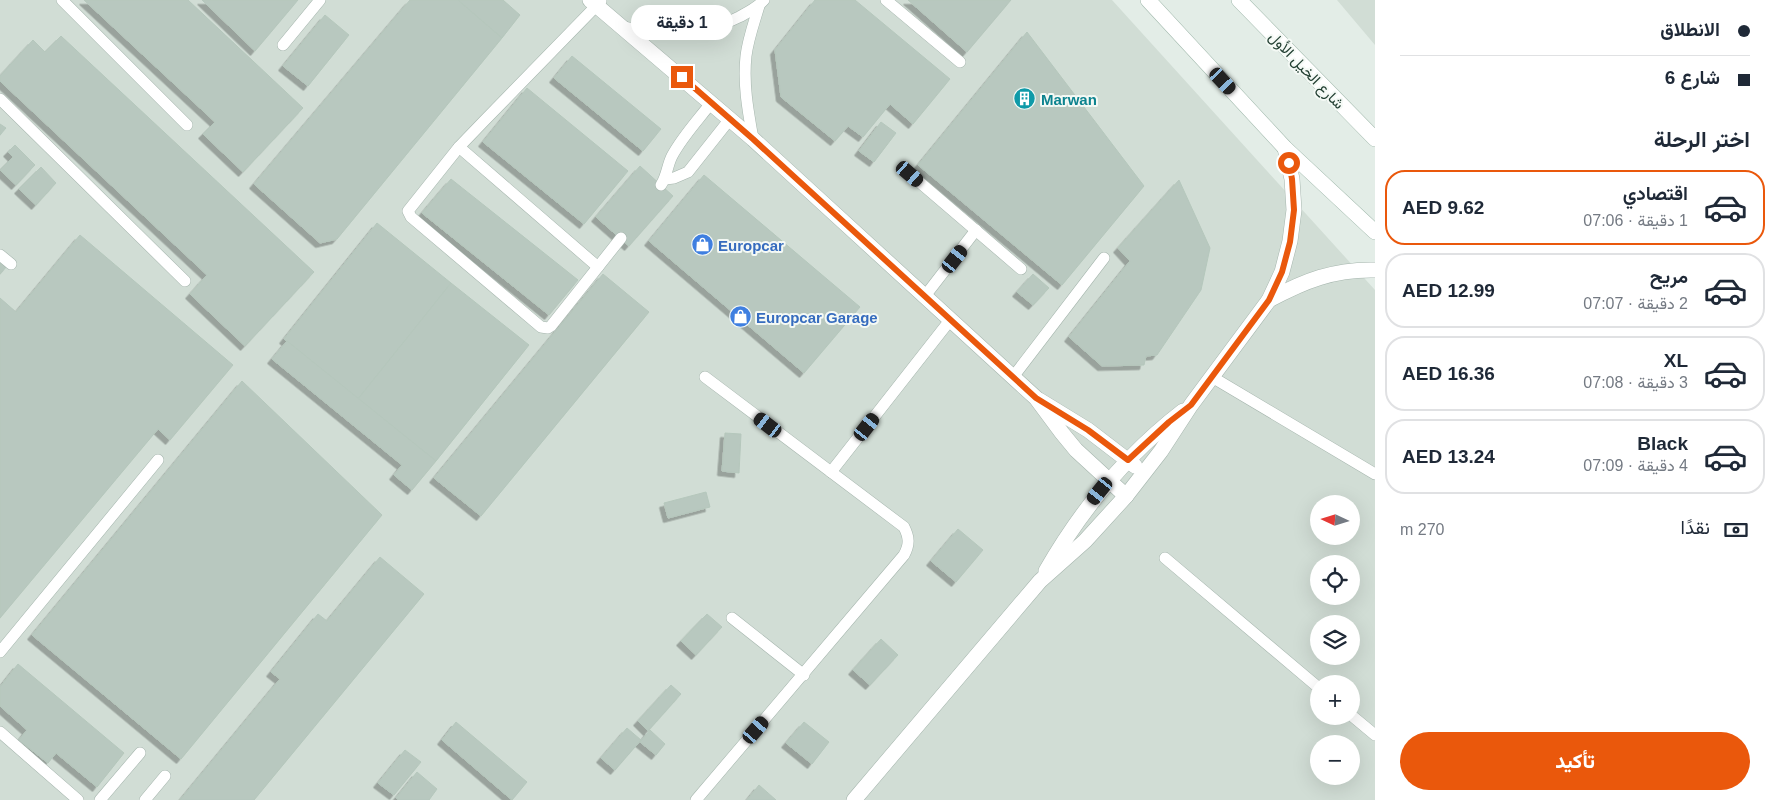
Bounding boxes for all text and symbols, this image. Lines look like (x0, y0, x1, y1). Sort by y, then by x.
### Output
callout: 1 دقيقة (631, 5, 733, 40)
text: 1 دقيقة (656, 14, 708, 31)
text: الانطلاق (1660, 19, 1720, 40)
street label: شارع الخيل الأول (1264, 28, 1348, 114)
car (1207, 65, 1238, 97)
route end (671, 66, 693, 88)
text: شارع 6 (1665, 67, 1720, 88)
building icon: Marwan (1013, 87, 1037, 111)
place label: Marwan (1041, 91, 1097, 108)
text: اختر الرحلة (1654, 127, 1750, 152)
route start (1278, 152, 1300, 174)
car (893, 158, 926, 190)
text: اقتصادي (1623, 183, 1688, 204)
icon: car (1703, 185, 1748, 230)
text: AED 9.62 (1402, 197, 1484, 218)
text: 1 دقيقة · 07:06 (1583, 212, 1688, 229)
shop icon: Europcar (690, 233, 714, 257)
place label: Europcar (718, 237, 784, 254)
car (939, 243, 970, 275)
text: مريح (1650, 266, 1688, 287)
icon: car (1703, 268, 1748, 313)
text: AED 12.99 (1402, 280, 1495, 301)
text: 2 دقيقة · 07:07 (1583, 295, 1688, 312)
shop icon: Europcar Garage (728, 305, 752, 329)
place label: Europcar Garage (756, 309, 878, 326)
text: XL (1664, 350, 1688, 371)
icon: car (1703, 351, 1748, 396)
text: AED 16.36 (1402, 363, 1495, 384)
text: 3 دقيقة · 07:08 (1583, 374, 1688, 391)
car (751, 410, 784, 440)
car (851, 411, 882, 443)
text: Black (1637, 433, 1688, 454)
icon: car (1703, 434, 1748, 479)
text: AED 13.24 (1402, 446, 1495, 467)
text: 4 دقيقة · 07:09 (1583, 457, 1688, 474)
car (1084, 475, 1115, 507)
north arrow (1310, 495, 1360, 545)
map controls (1310, 495, 1360, 785)
icon: cash (1722, 516, 1750, 544)
text: نقدًا (1681, 517, 1710, 538)
text: 270 m (1400, 521, 1444, 538)
button: locate (1310, 555, 1360, 605)
button: layers (1310, 615, 1360, 665)
button: + (1310, 675, 1360, 725)
car (740, 714, 771, 746)
button: تأكيد (1400, 732, 1750, 790)
button: − (1310, 735, 1360, 785)

